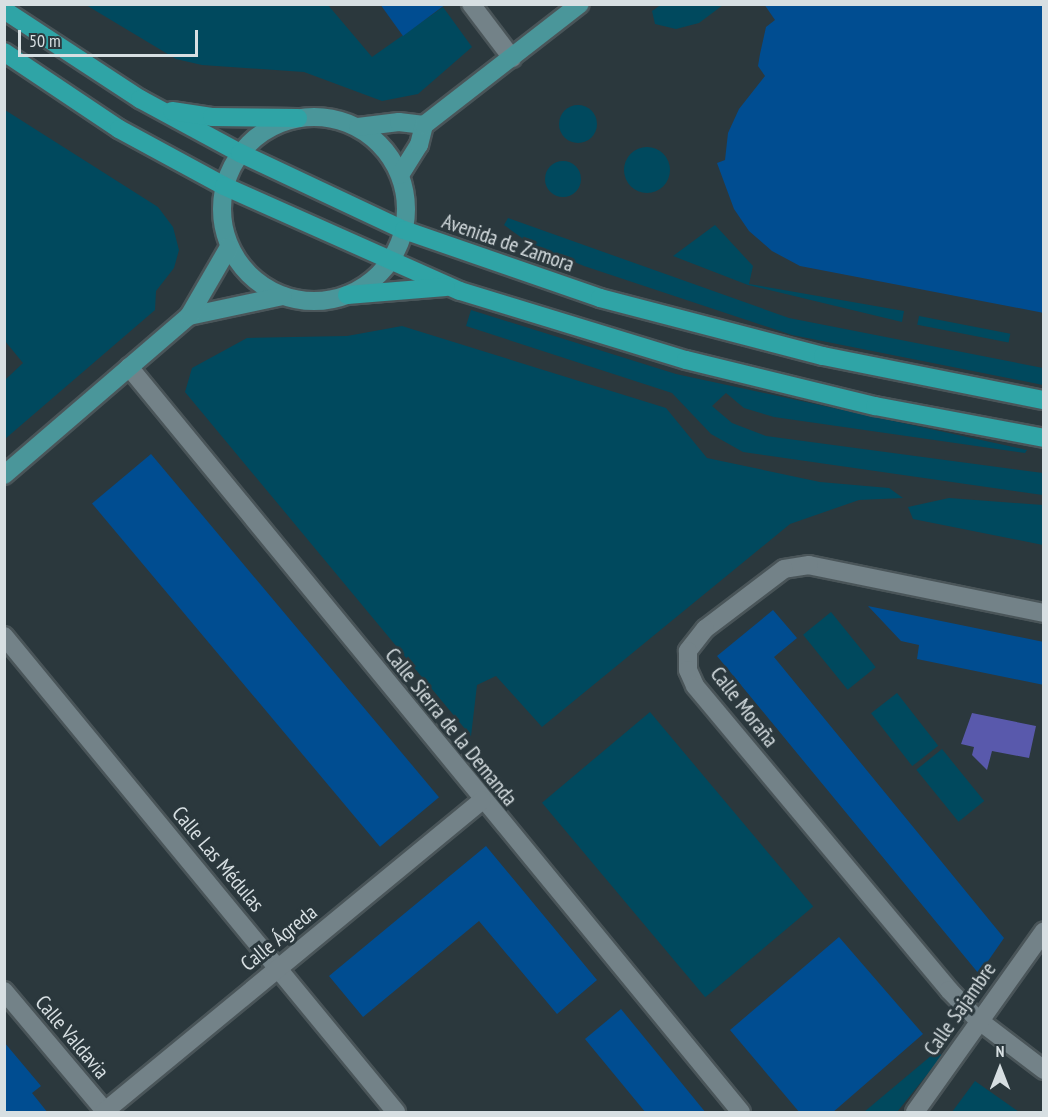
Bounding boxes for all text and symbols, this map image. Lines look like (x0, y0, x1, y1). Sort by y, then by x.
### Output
scale bar (21, 18, 201, 56)
text: 50 m (29, 29, 61, 52)
street label: Avenida de Zamora (439, 209, 577, 277)
street label: Calle Sierra de la Demanda (380, 643, 522, 811)
street label: Calle Moraña (705, 662, 783, 752)
street label: Calle Las Médulas (167, 801, 269, 917)
street label: Calle Ágreda (236, 899, 322, 977)
street label: Calle Sajambre (919, 957, 1001, 1061)
street label: Calle Valdavia (30, 990, 114, 1084)
north arrow (970, 1039, 1030, 1099)
text: N (996, 1041, 1004, 1061)

